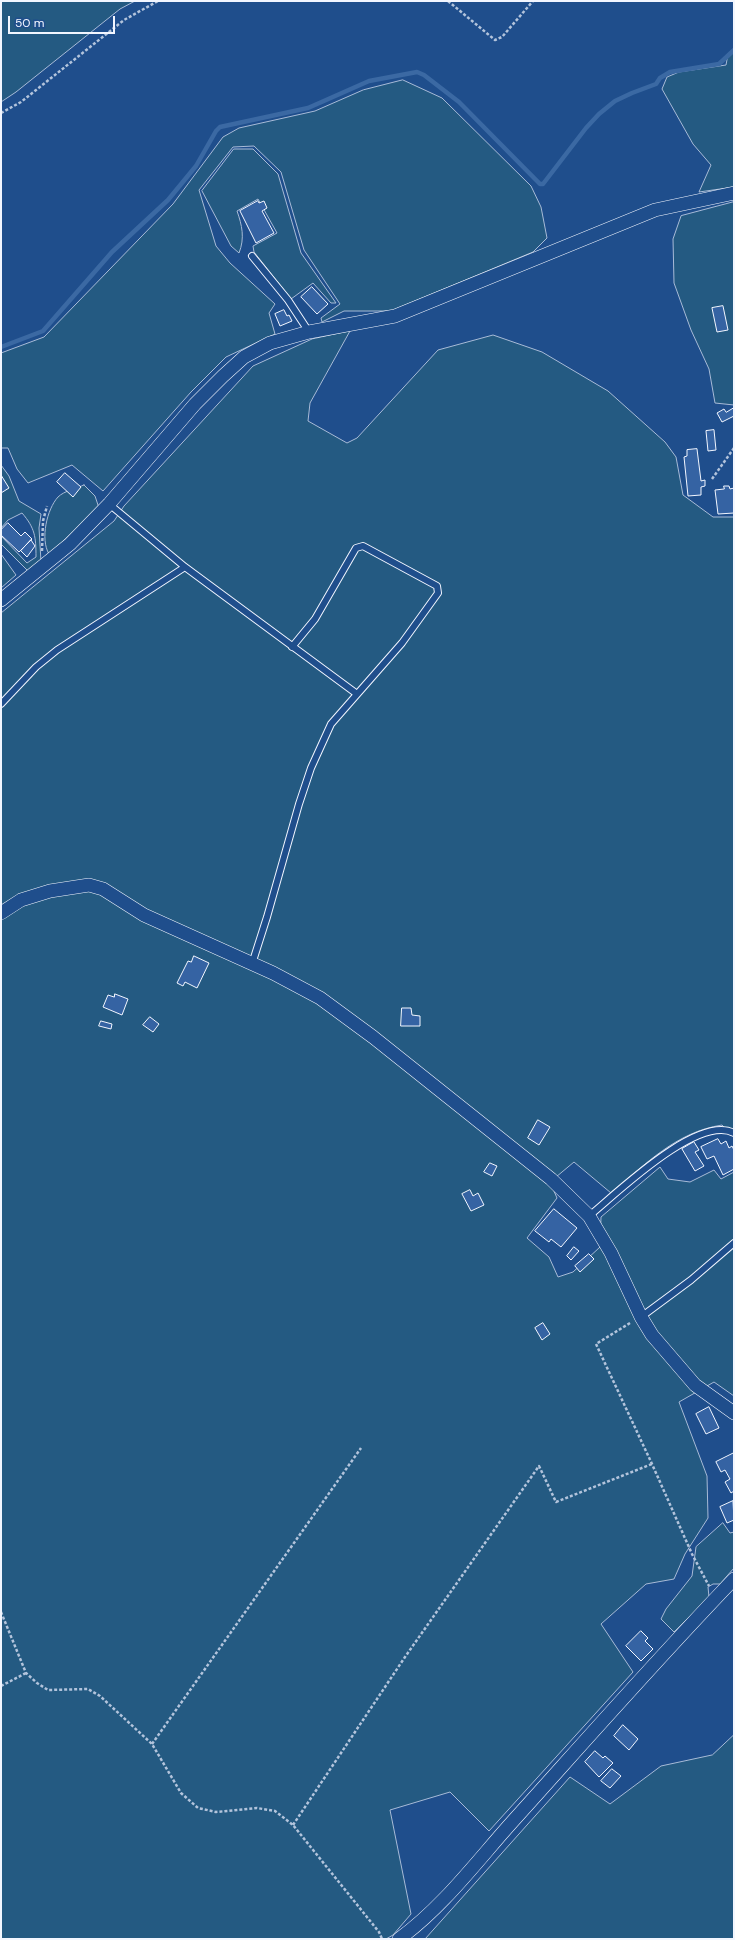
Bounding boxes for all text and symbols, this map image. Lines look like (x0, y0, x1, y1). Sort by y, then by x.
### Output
scale bar (10, 8, 117, 34)
text: 50 m (15, 15, 44, 31)

